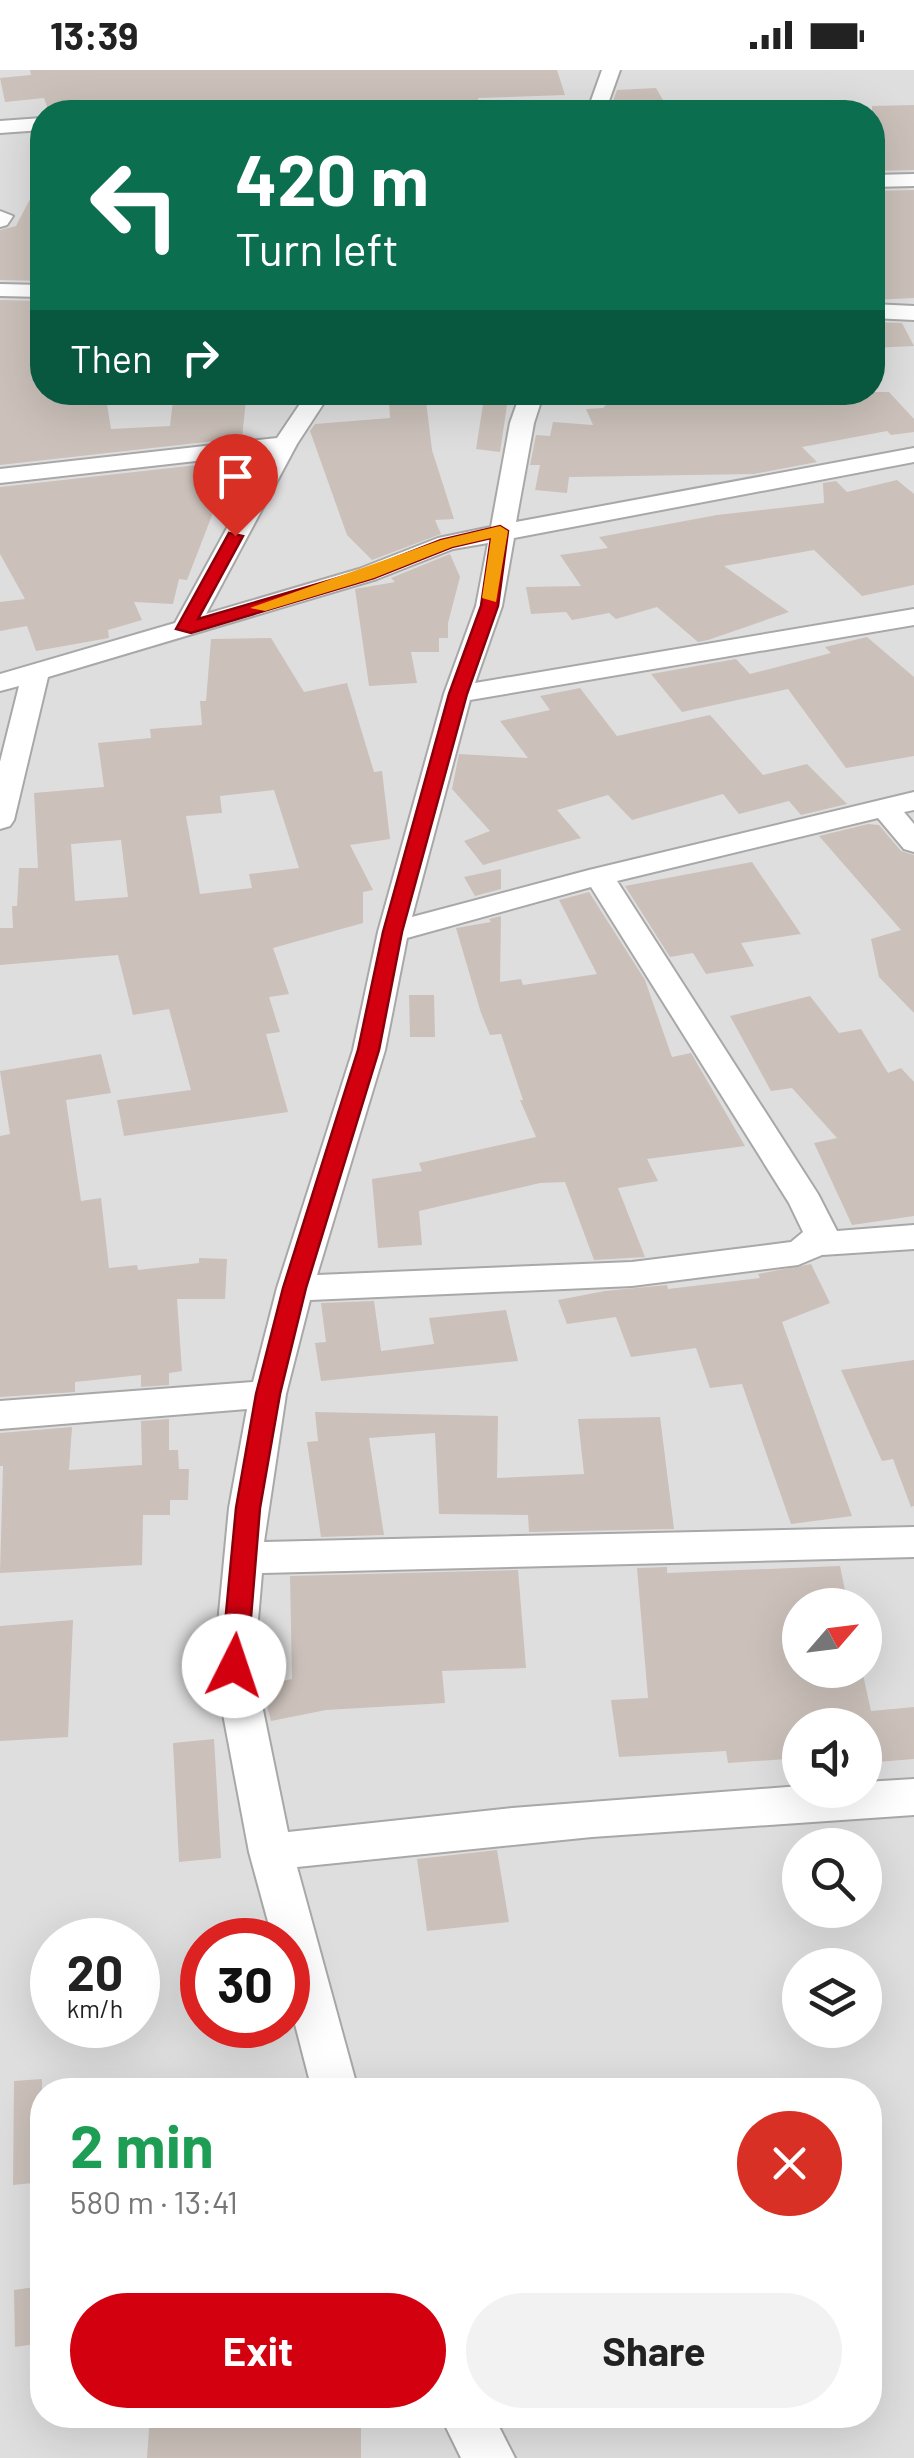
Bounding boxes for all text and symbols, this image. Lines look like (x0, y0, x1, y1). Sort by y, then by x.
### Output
text: 13:39 (50, 12, 139, 58)
text: 420 m (235, 136, 429, 220)
icon: left (70, 140, 200, 270)
text: Turn left (235, 221, 399, 275)
icon: right (173, 330, 228, 385)
text: Then (70, 335, 153, 381)
pin (193, 434, 278, 537)
icon: arrive (208, 449, 263, 504)
north arrow (782, 1588, 882, 1688)
map controls (782, 1588, 882, 2048)
position arrow (182, 1614, 286, 1718)
button: sound (782, 1708, 882, 1808)
button: search (782, 1828, 882, 1928)
speed limit sign: 30 (180, 1918, 310, 2048)
text: 20 (67, 1941, 123, 2001)
button: layers (782, 1948, 882, 2048)
text: km/h (67, 1993, 123, 2023)
text: 2 min (70, 2108, 214, 2180)
button: close (737, 2111, 842, 2216)
text: 580 m · 13:41 (70, 2182, 238, 2220)
button: Exit (70, 2293, 446, 2408)
button: Share (466, 2293, 842, 2408)

